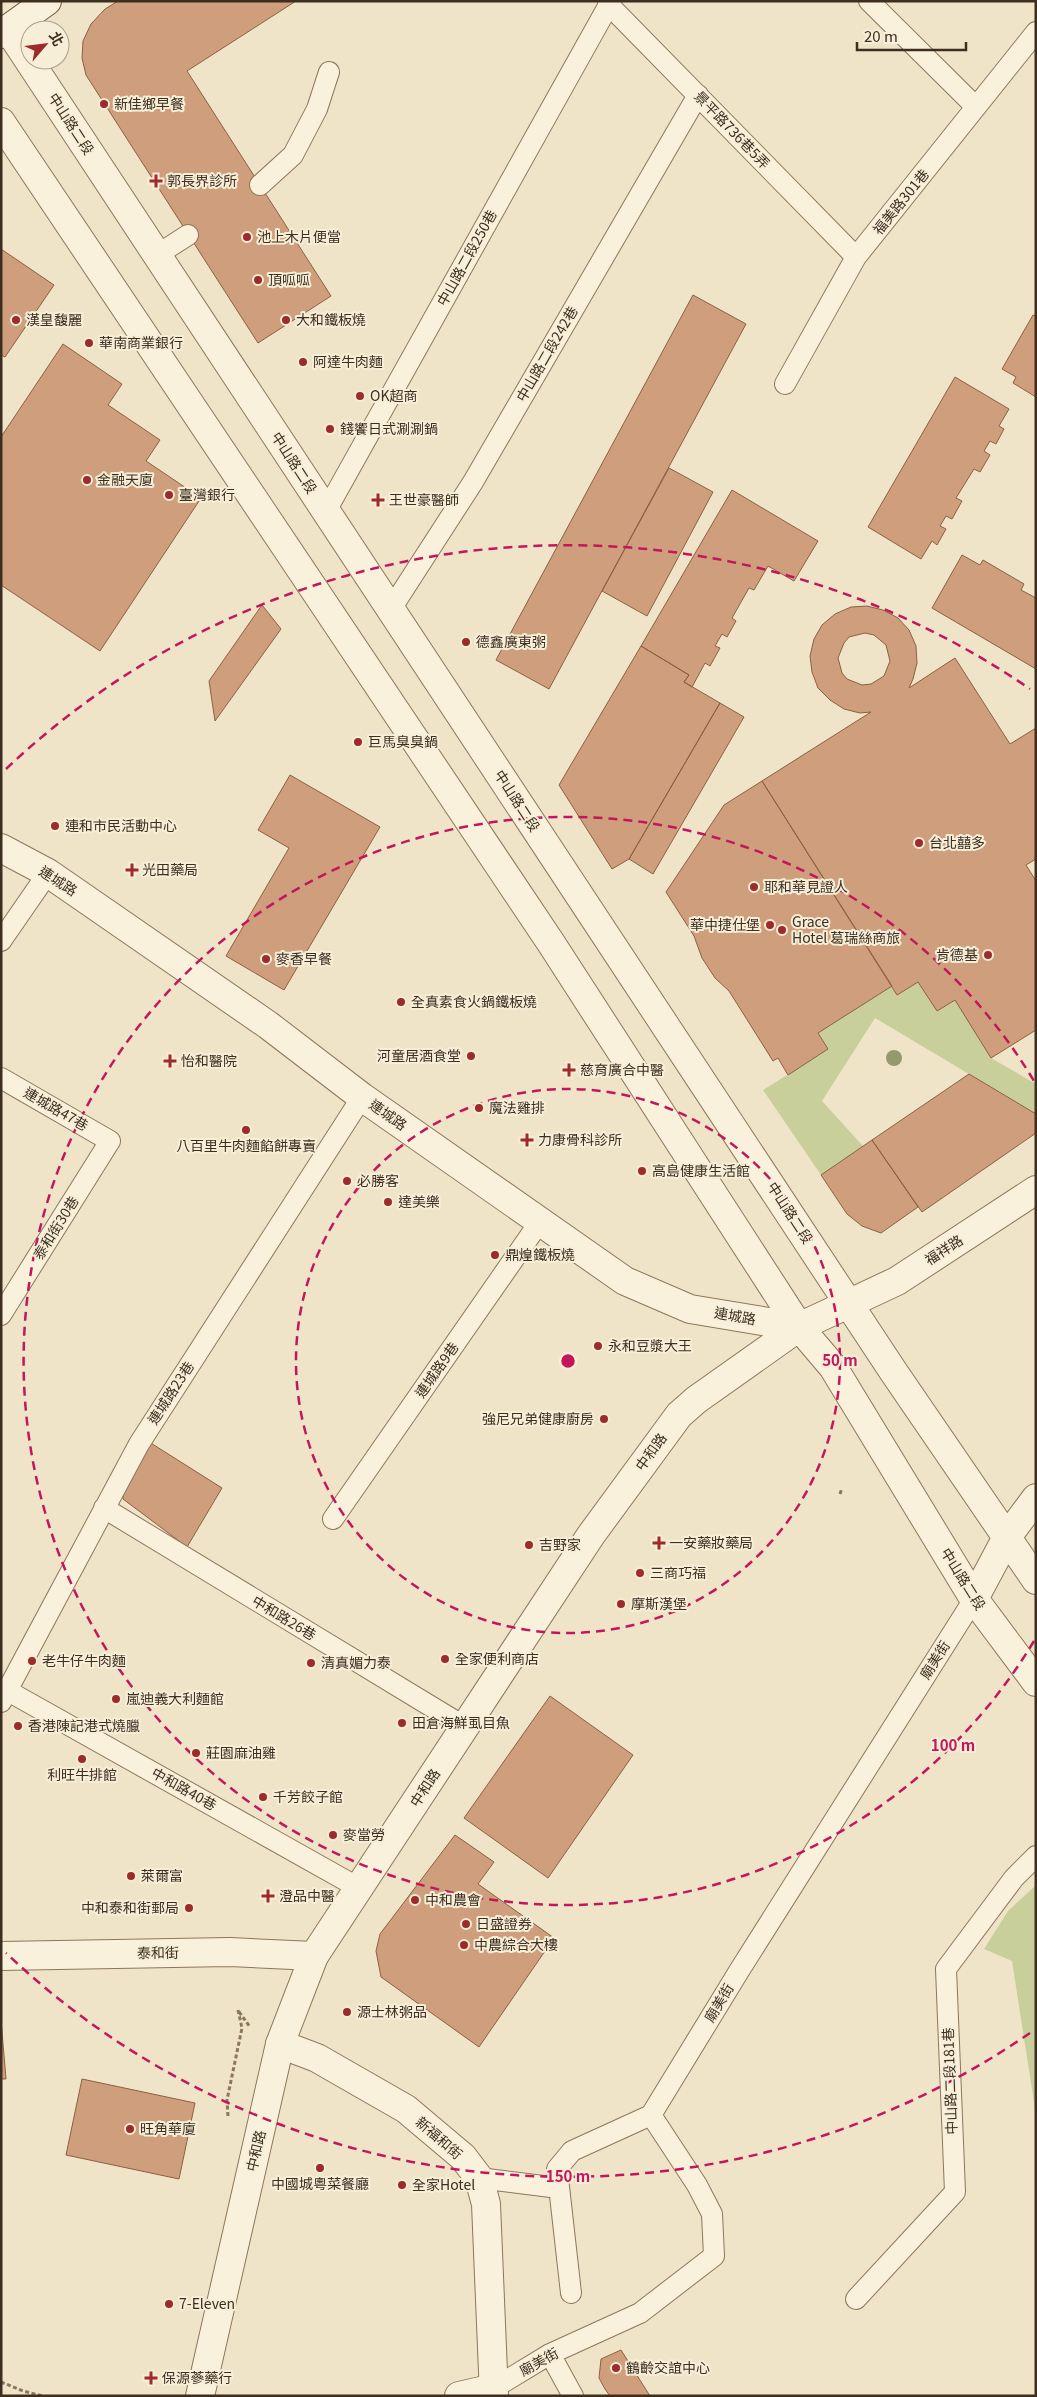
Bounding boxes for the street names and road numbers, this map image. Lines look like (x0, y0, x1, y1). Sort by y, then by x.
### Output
street label: 景平路736巷5弄 (690, 86, 775, 173)
street label: 中山路二段 (44, 89, 99, 158)
street label: 福美路301巷 (867, 164, 933, 238)
street label: 中山路二段250巷 (431, 206, 501, 309)
street label: 中山路二段242巷 (511, 302, 582, 405)
street label: 中山路二段 (267, 428, 322, 497)
street label: 中山路二段 (490, 766, 545, 835)
street label: 連城路 (35, 860, 82, 900)
street label: 連城路47巷 (21, 1082, 92, 1135)
street label: 連城路 (366, 1094, 412, 1134)
street label: 中山路二段 (763, 1178, 818, 1247)
street label: 泰和街30巷 (28, 1192, 83, 1263)
street label: 福祥路 (920, 1229, 967, 1269)
street label: 連城路 (713, 1302, 758, 1329)
street label: 連城路9巷 (410, 1338, 463, 1401)
street label: 連城路23巷 (142, 1357, 198, 1428)
street label: 中和路 (630, 1429, 671, 1474)
street label: 中山路二段 (937, 1543, 991, 1613)
street label: 中和路26巷 (249, 1590, 320, 1644)
street label: 廟美街 (915, 1636, 954, 1683)
street label: 中和路40巷 (148, 1762, 221, 1814)
street label: 中和路 (404, 1764, 444, 1811)
street label: 泰和街 (137, 1942, 179, 1962)
street label: 廟美街 (699, 1979, 738, 2026)
street label: 中山路二段181巷 (937, 2027, 961, 2135)
street label: 新福和街 (412, 2111, 467, 2163)
street label: 中和路 (241, 2128, 269, 2173)
street label: 廟美街 (515, 2342, 562, 2380)

